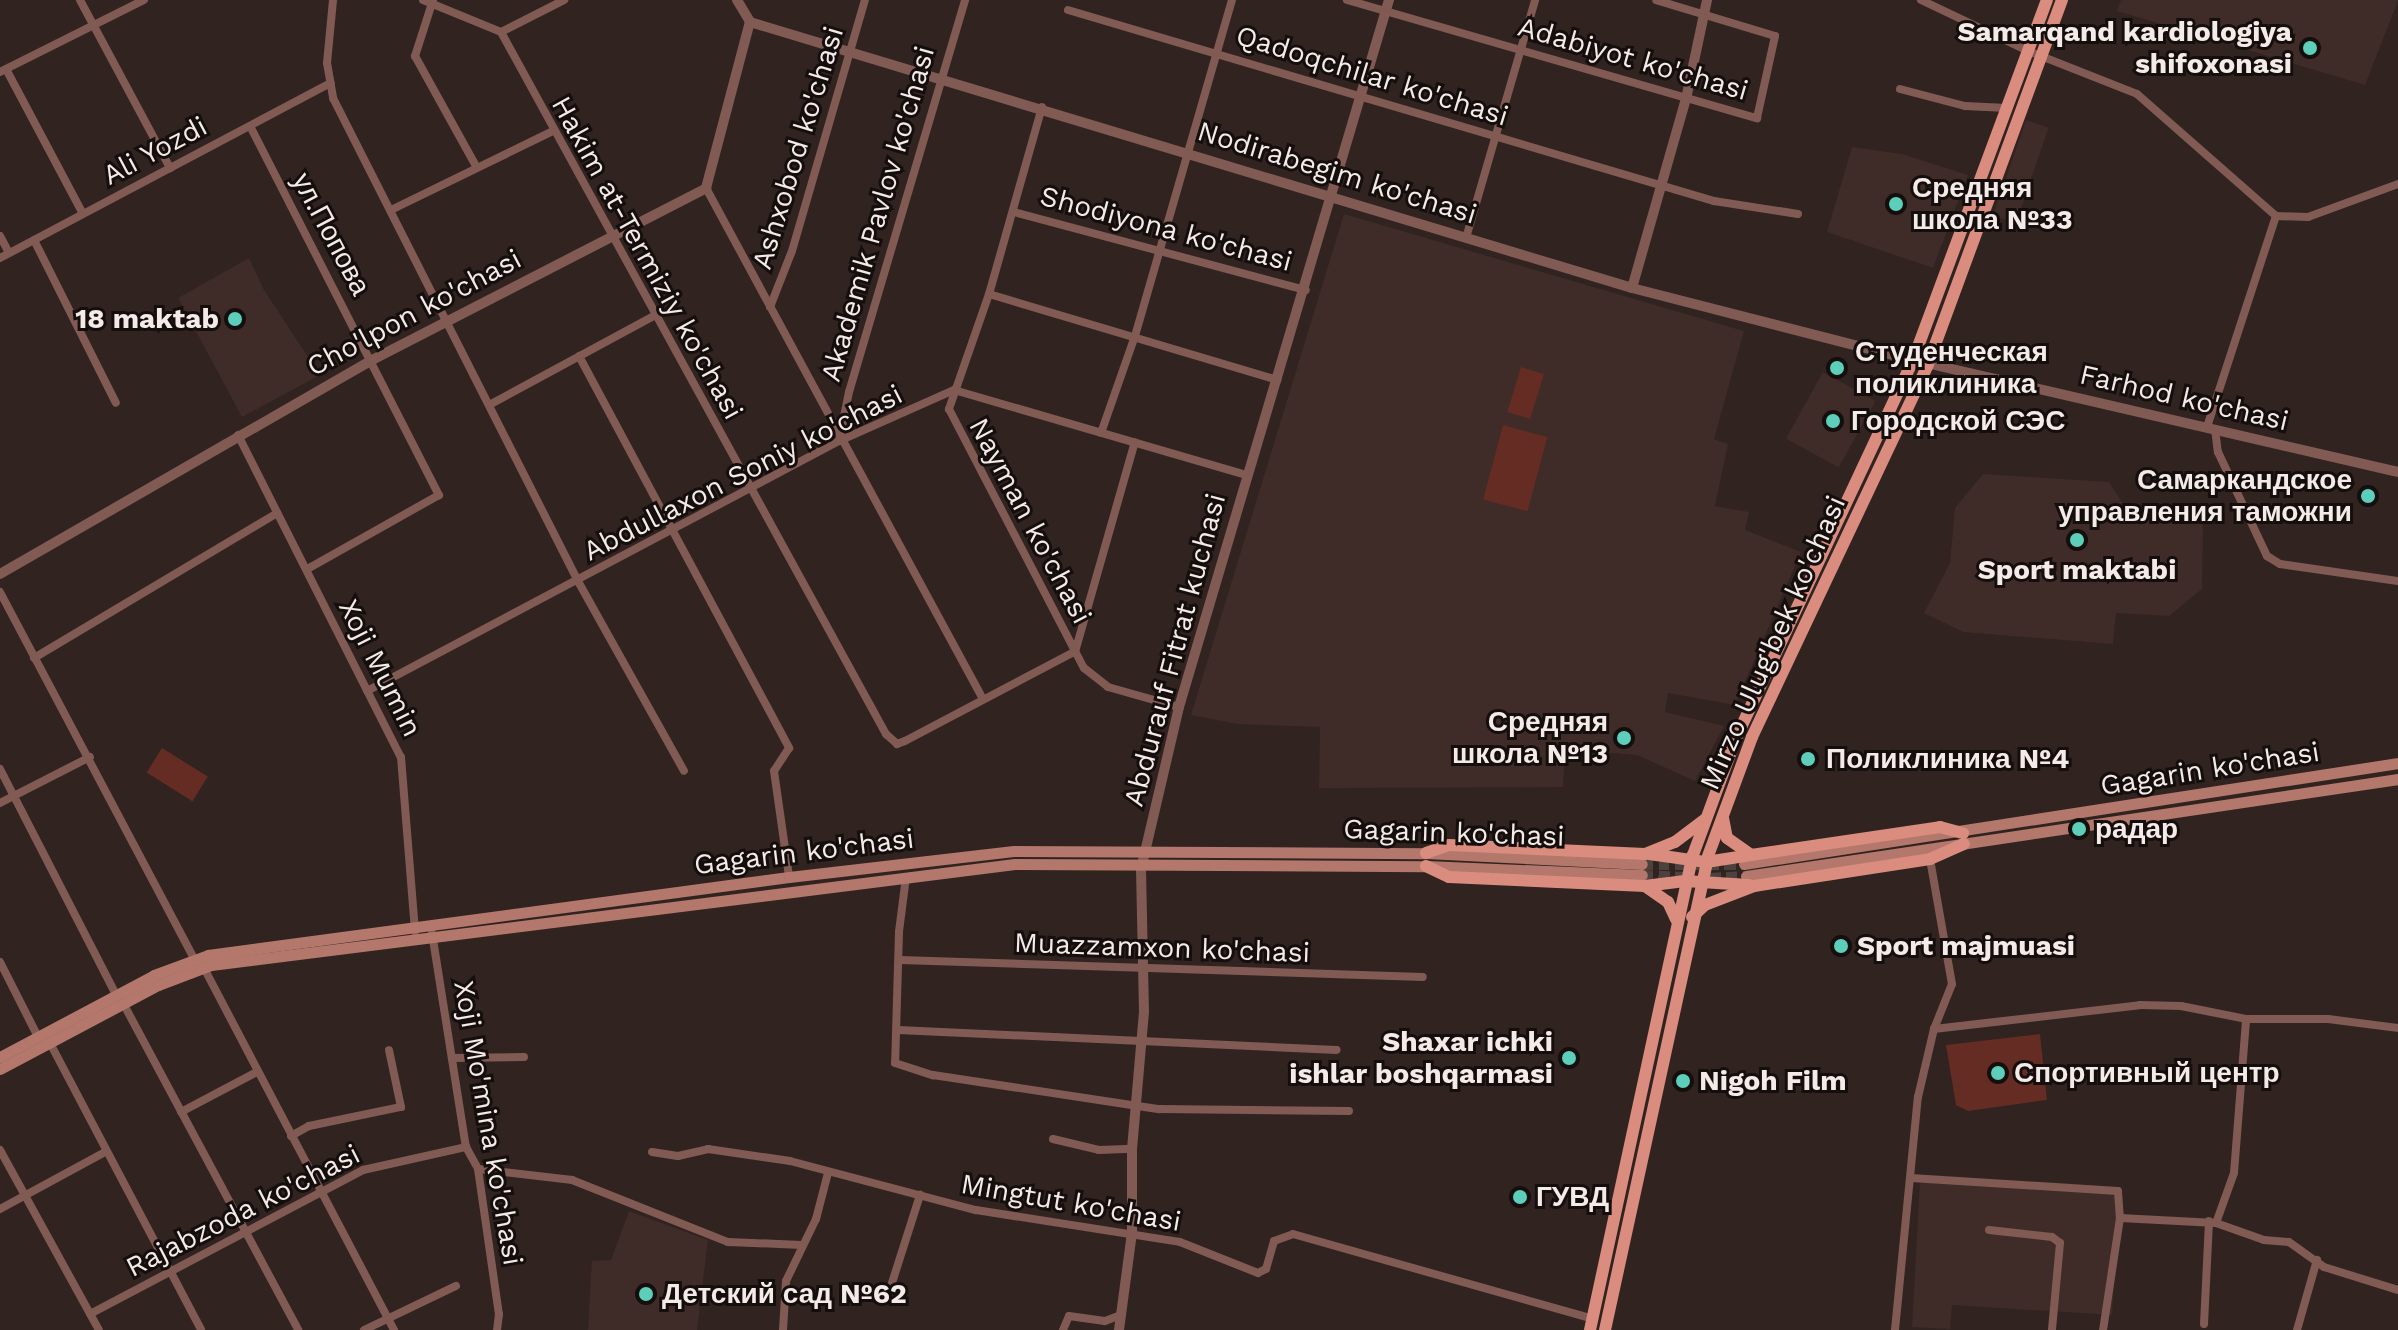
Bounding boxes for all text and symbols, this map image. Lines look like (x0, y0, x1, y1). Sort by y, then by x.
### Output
street label: Adabiyot ko'chasi (1514, 10, 1752, 108)
place label: Samarqand kardiologiya shifoxonasi (1958, 15, 2292, 81)
street label: Qadoqchilar ko'chasi (1232, 19, 1512, 133)
street label: Ashxobod ko'chasi (745, 23, 851, 273)
marker: Samarqand kardiologiya shifoxonasi (2299, 37, 2321, 59)
street label: Akademik Pavlov ko'chasi (814, 42, 942, 386)
street label: Hakim at-Termiziy ko'chasi (544, 90, 750, 426)
street label: Ali Yozdi (97, 109, 213, 193)
street label: Nodirabegim ko'chasi (1193, 115, 1481, 231)
street label: ул.Попова (285, 167, 377, 301)
place label: Средняя школа №33 (1912, 171, 2073, 237)
street label: Shodiyona ko'chasi (1036, 179, 1296, 279)
marker: Средняя школа №33 (1887, 195, 1905, 213)
street label: Cho'lpon ko'chasi (301, 242, 527, 384)
place label: 18 maktab (75, 302, 219, 336)
marker: 18 maktab (226, 310, 244, 328)
place label: Студенческая поликлиника (1855, 335, 2048, 401)
marker: Студенческая поликлиника (1826, 357, 1848, 379)
street label: Farhod ko'chasi (2077, 358, 2291, 438)
street label: Abdullaxon Soniy ko'chasi (578, 378, 908, 568)
place label: Городской СЭС (1851, 404, 2065, 438)
marker: Городской СЭС (1822, 410, 1844, 432)
street label: Nayman ko'chasi (962, 412, 1098, 630)
place label: Самаркандское управления таможни (2058, 463, 2352, 529)
marker: Самаркандское управления таможни (2359, 487, 2377, 505)
street label: Abdurauf Fitrat kuchasi (1117, 489, 1233, 811)
street label: Mirzo Ulug'bek ko'chasi (1693, 490, 1853, 796)
marker: Sport maktabi (2068, 531, 2086, 549)
place label: Sport maktabi (1978, 553, 2176, 587)
street label: Xoji Mumin (331, 594, 429, 742)
place label: Средняя школа №13 (1452, 705, 1608, 771)
marker: Средняя школа №13 (1615, 729, 1633, 747)
street label: Gagarin ko'chasi (2098, 735, 2322, 803)
place label: Поликлиника №4 (1826, 742, 2069, 776)
marker: Поликлиника №4 (1797, 748, 1819, 770)
street label: Gagarin ko'chasi (1343, 812, 1565, 854)
place label: радар (2095, 812, 2178, 846)
marker: радар (2070, 820, 2088, 838)
street label: Gagarin ko'chasi (692, 822, 916, 882)
street label: Muazzamxon ko'chasi (1014, 926, 1310, 970)
place label: Sport majmuasi (1857, 929, 2075, 963)
marker: Sport majmuasi (1832, 937, 1850, 955)
street label: Xoji Mo'mina ko'chasi (446, 978, 530, 1268)
place label: Shaxar ichki ishlar boshqarmasi (1289, 1025, 1553, 1091)
marker: Shaxar ichki ishlar boshqarmasi (1560, 1049, 1578, 1067)
place label: Спортивный центр (2014, 1056, 2280, 1090)
place label: Nigoh Film (1699, 1064, 1847, 1098)
marker: Спортивный центр (1989, 1064, 2007, 1082)
marker: Nigoh Film (1674, 1072, 1692, 1090)
street label: Rajabzoda ko'chasi (120, 1137, 366, 1285)
street label: Mingtut ko'chasi (958, 1167, 1184, 1239)
place label: ГУВД (1536, 1180, 1609, 1214)
marker: ГУВД (1511, 1188, 1529, 1206)
place label: Детский сад №62 (662, 1277, 907, 1311)
marker: Детский сад №62 (637, 1285, 655, 1303)

